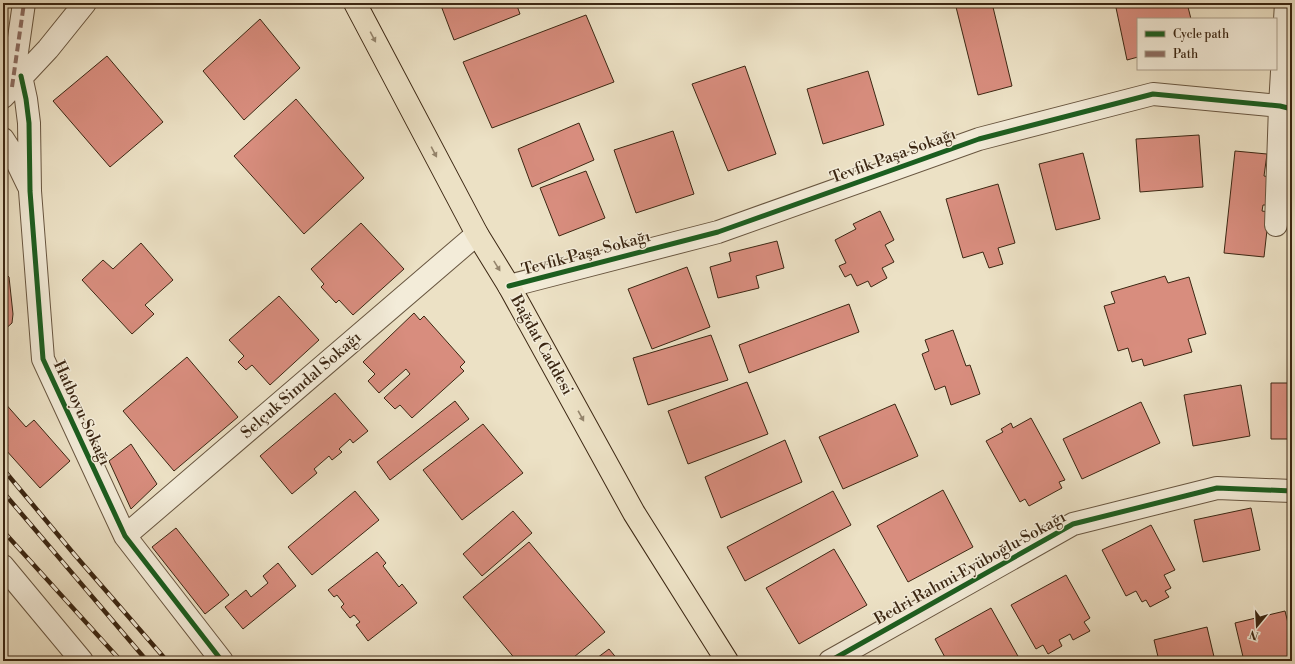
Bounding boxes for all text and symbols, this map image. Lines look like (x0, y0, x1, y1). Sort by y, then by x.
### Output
legend (1137, 18, 1277, 70)
text: Cycle path (1173, 27, 1229, 42)
one-way arrow (370, 32, 377, 43)
text: Path (1173, 47, 1198, 62)
street label: Tevfik Paşa Sokağı (827, 124, 959, 188)
one-way arrow (431, 147, 437, 158)
street label: Tevfik Paşa Sokağı (519, 226, 653, 280)
one-way arrow (493, 261, 501, 271)
street label: Bağdat Caddesi (506, 291, 578, 399)
street label: Selçuk Simdal Sokağı (237, 327, 365, 443)
street label: Hatboyu Sokağı (49, 357, 115, 469)
one-way arrow (577, 410, 584, 422)
street label: Bedri Rahmi Eyüboğlu Sokağı (870, 507, 1069, 630)
north arrow (1237, 606, 1277, 646)
text: N (1248, 626, 1261, 643)

